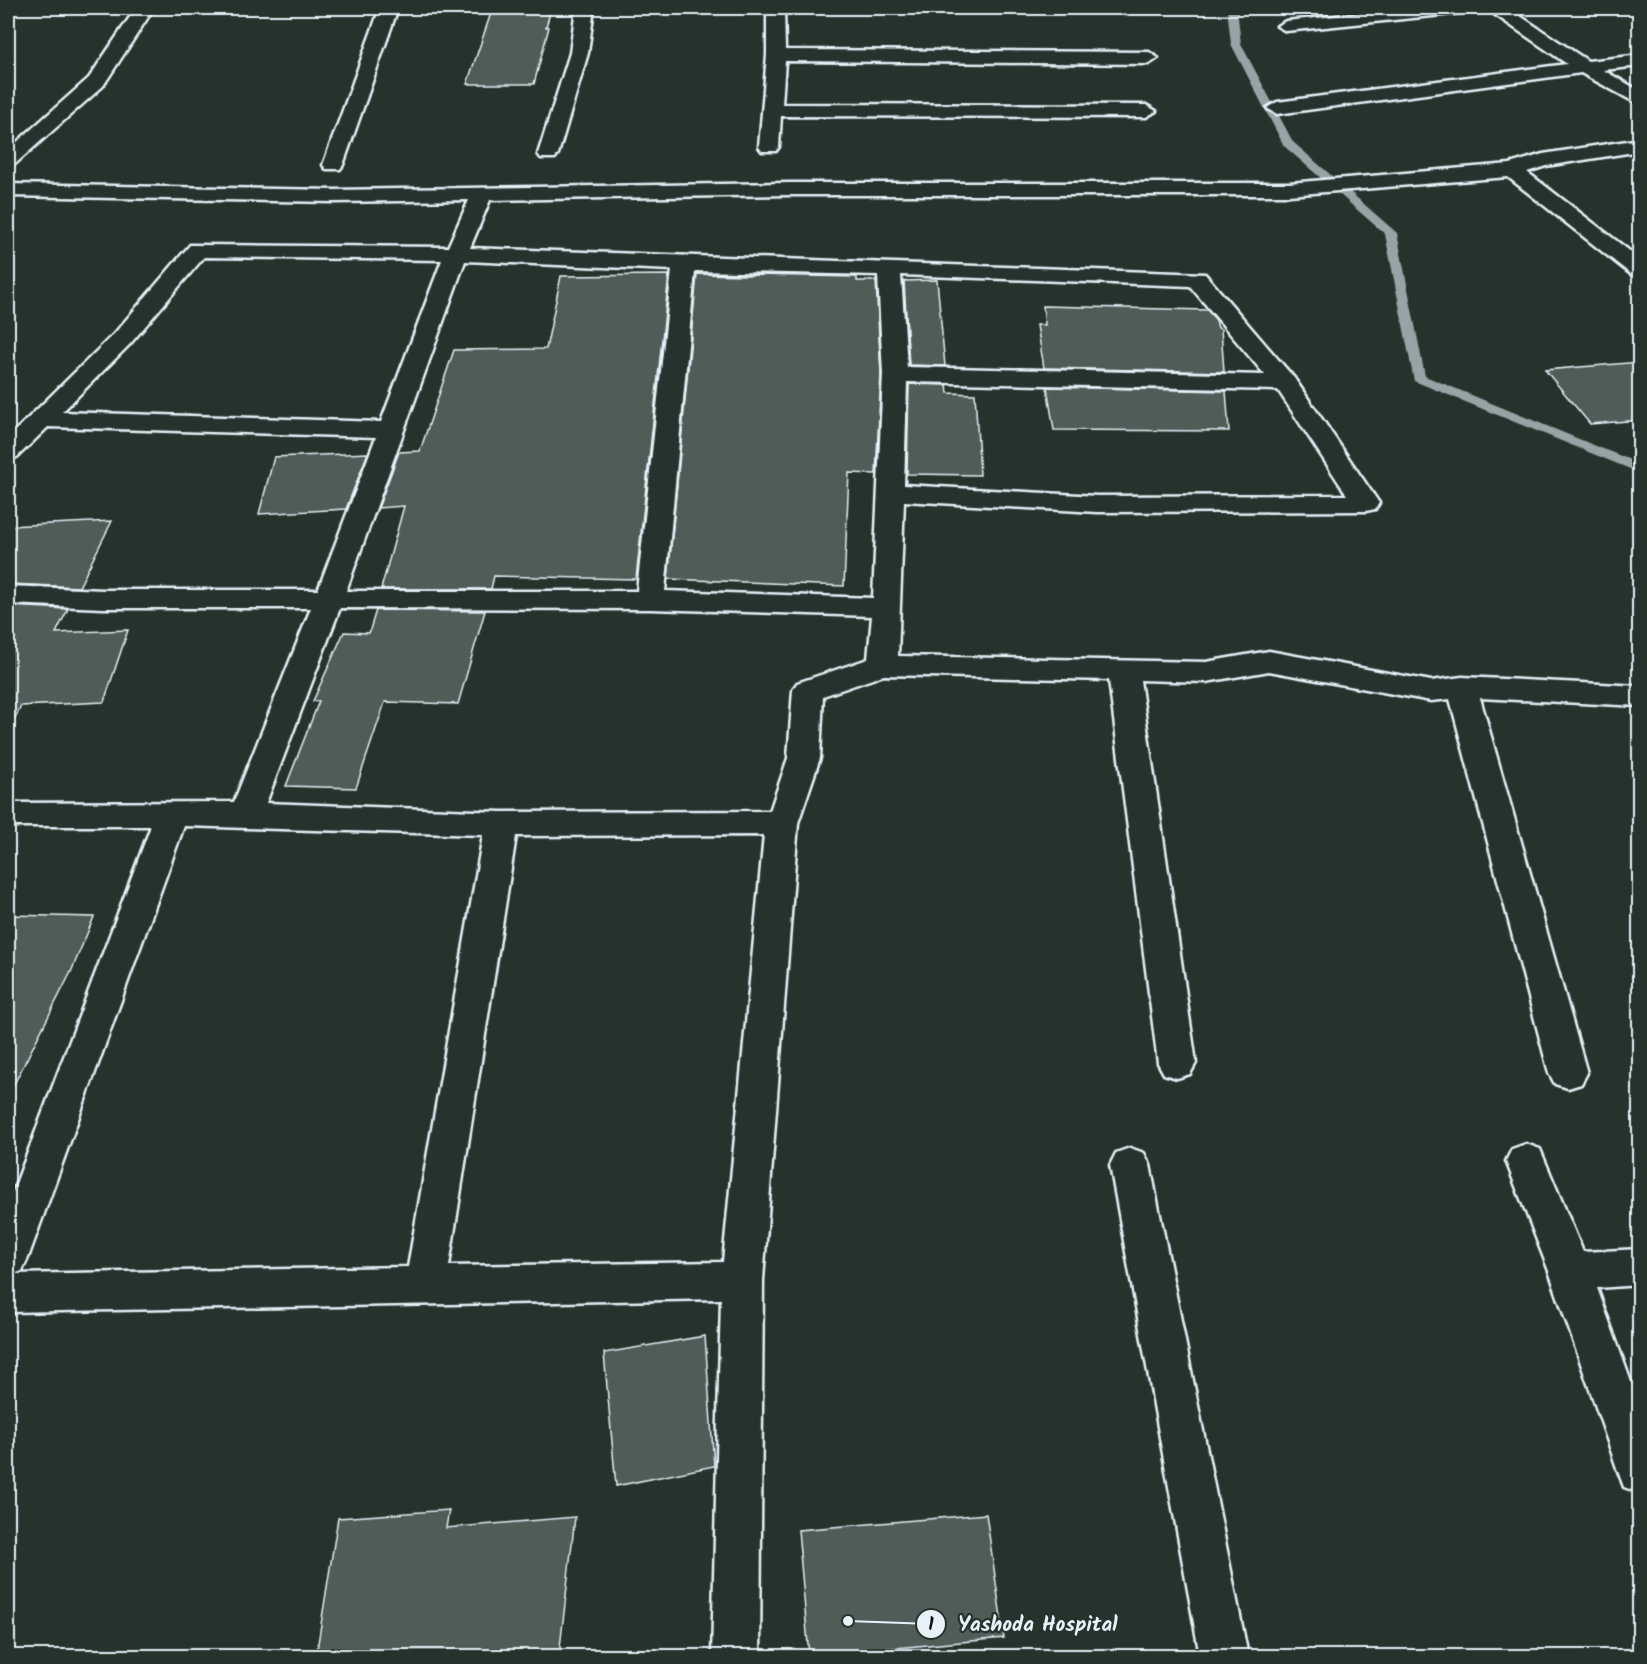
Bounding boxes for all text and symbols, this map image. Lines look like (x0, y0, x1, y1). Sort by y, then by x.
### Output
callout: Yashoda Hospital (916, 1604, 1129, 1643)
text: Yashoda Hospital (958, 1609, 1118, 1642)
text: 1 (928, 1611, 934, 1640)

